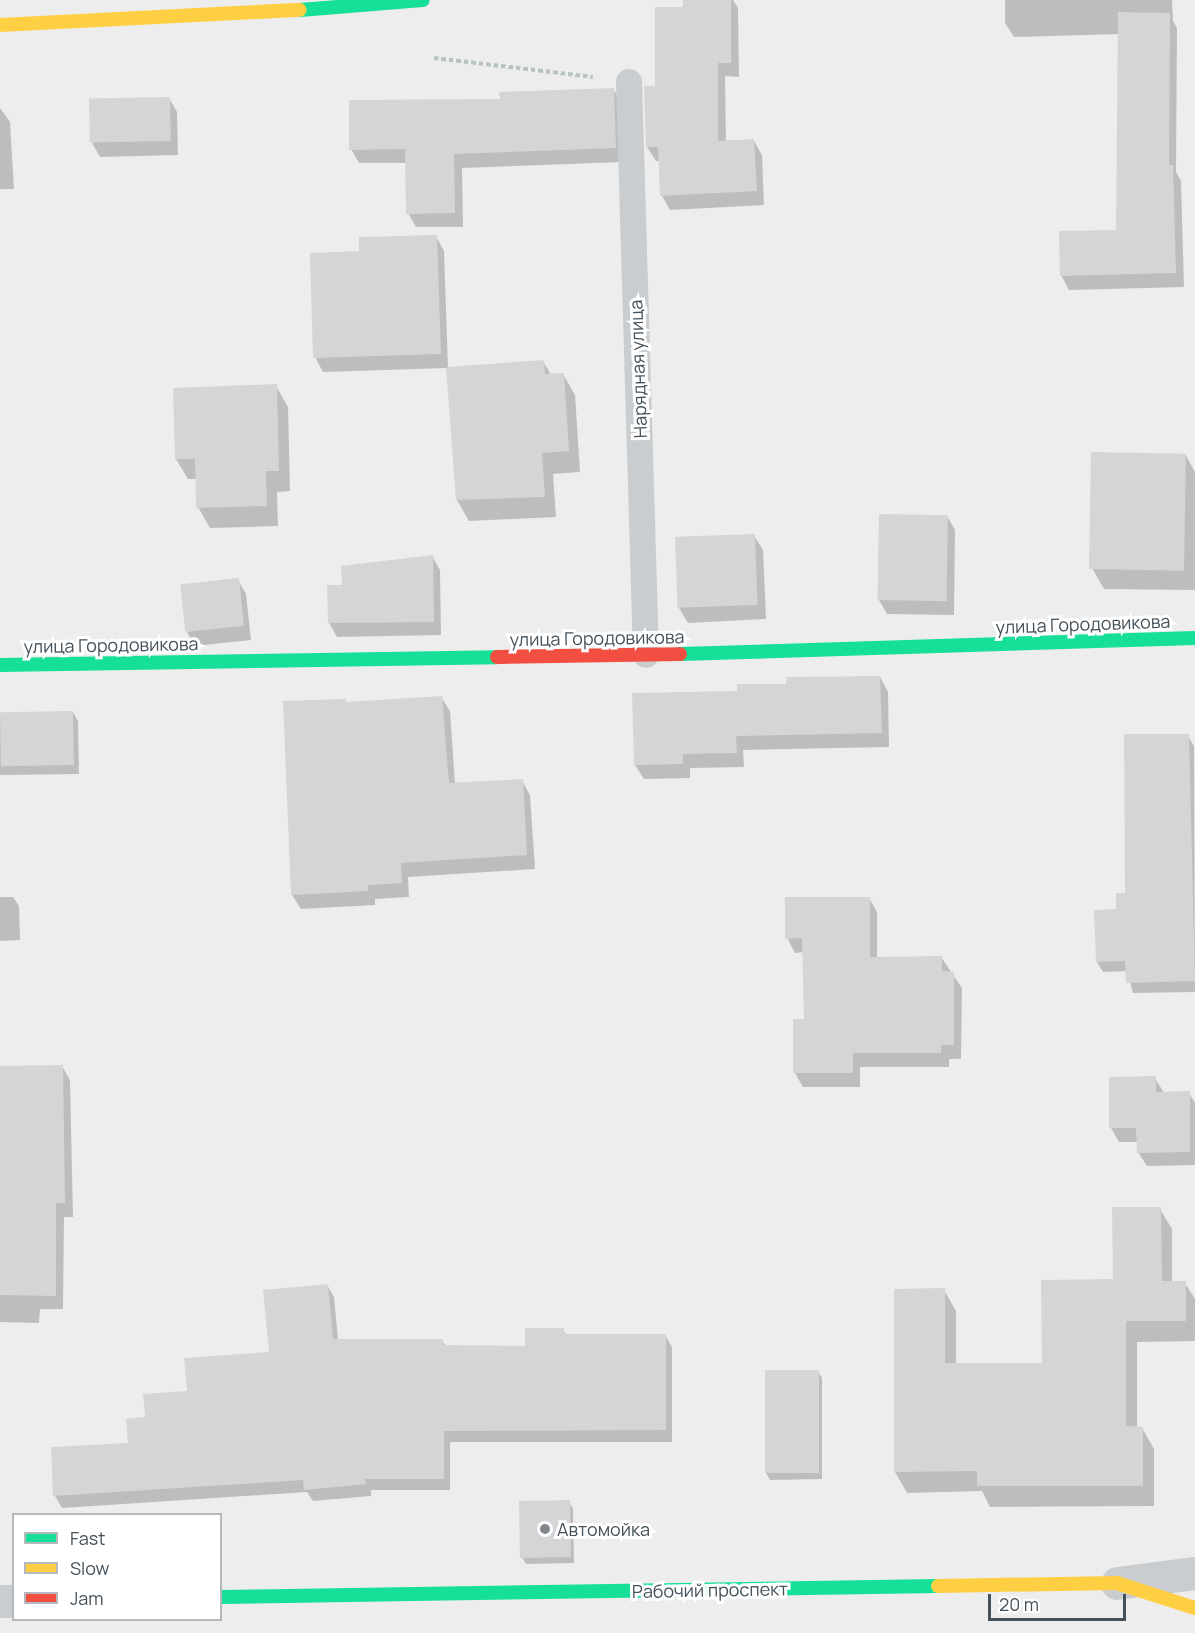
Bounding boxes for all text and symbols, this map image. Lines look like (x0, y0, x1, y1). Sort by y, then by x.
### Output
street label: Нарядная улица (625, 299, 651, 439)
street label: улица Городовикова (995, 610, 1171, 638)
street label: улица Городовикова (509, 626, 685, 650)
street label: улица Городовикова (23, 633, 199, 657)
legend (12, 1513, 222, 1621)
place label: Автомойка (557, 1518, 650, 1540)
marker: Автомойка (538, 1522, 552, 1536)
text: Fast (70, 1526, 105, 1550)
text: Slow (70, 1556, 109, 1580)
street label: Рабочий проспект (632, 1578, 788, 1602)
scale bar (991, 1582, 1129, 1620)
text: Jam (70, 1586, 104, 1610)
text: 20 m (999, 1592, 1039, 1616)

